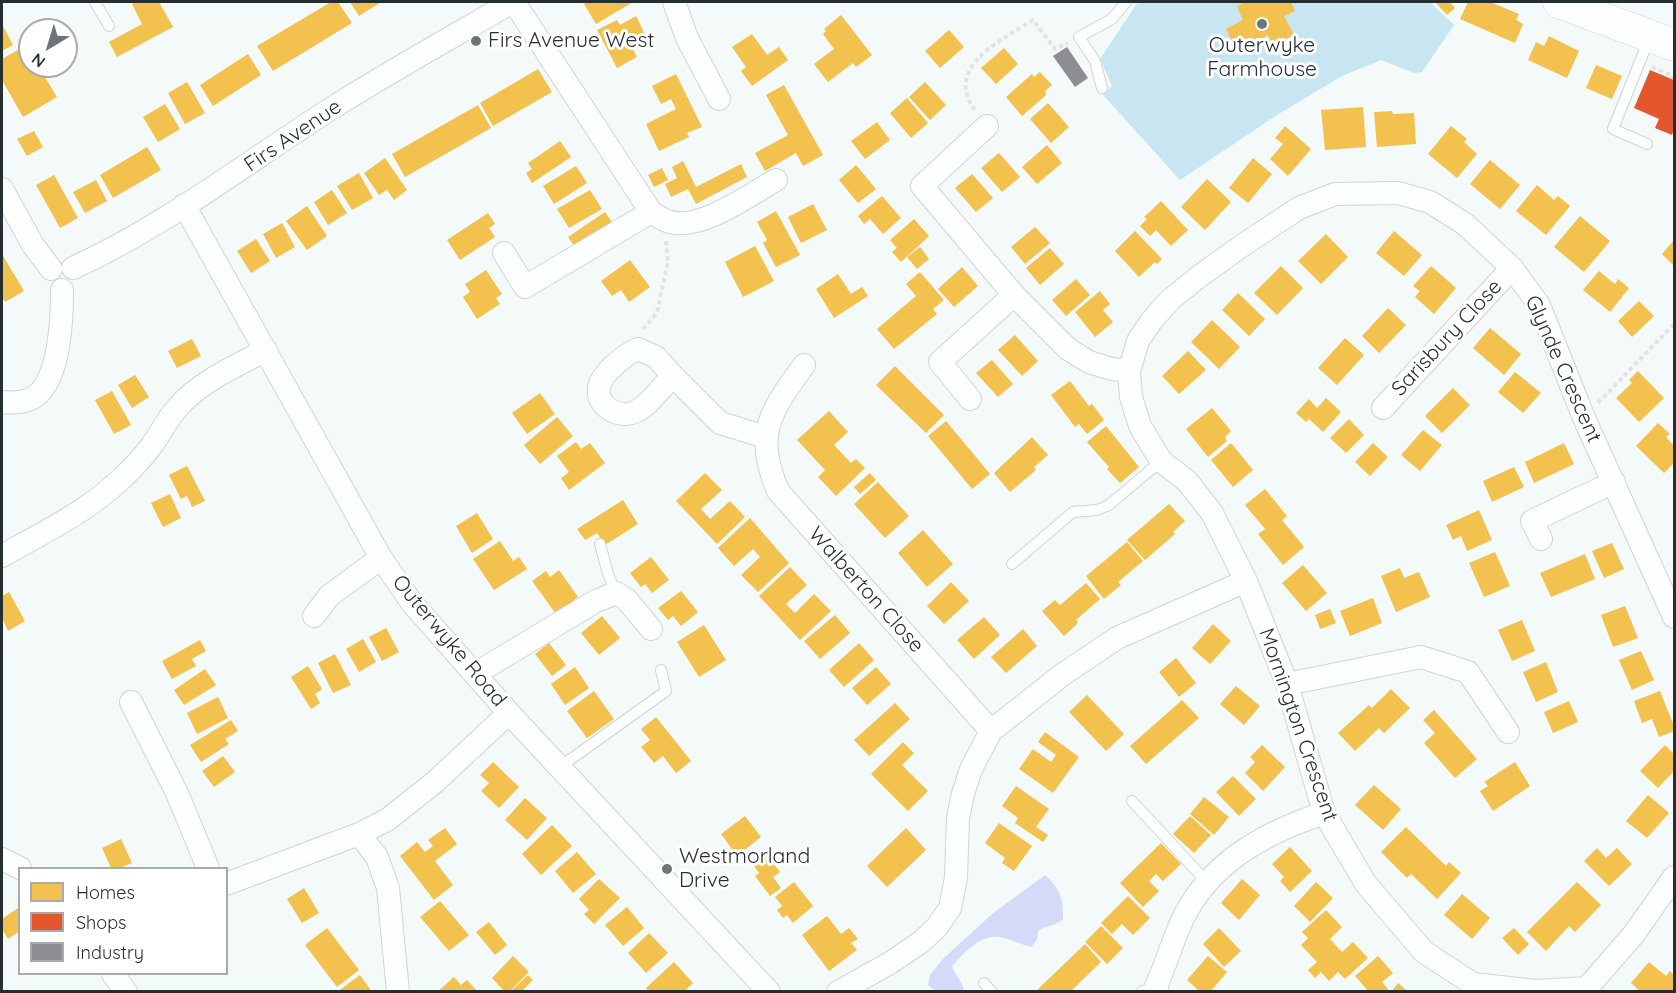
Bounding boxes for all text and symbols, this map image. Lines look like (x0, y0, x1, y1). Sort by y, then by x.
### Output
marker: Outerwyke Farmhouse (1255, 17, 1269, 31)
north arrow (18, 18, 78, 78)
place label: Firs Avenue West (488, 28, 654, 54)
place label: Outerwyke Farmhouse (1207, 33, 1317, 83)
marker: Firs Avenue West (469, 34, 483, 48)
text: N (27, 49, 49, 72)
street label: Firs Avenue (240, 94, 346, 178)
street label: Sarisbury Close (1387, 275, 1507, 401)
street label: Glynde Crescent (1519, 291, 1607, 447)
street label: Walberton Close (803, 522, 929, 658)
street label: Outerwyke Road (387, 570, 511, 712)
street label: Mornington Crescent (1253, 625, 1343, 825)
place label: Westmorland Drive (679, 844, 810, 894)
marker: Westmorland Drive (660, 862, 674, 876)
legend (18, 867, 228, 975)
text: Homes (76, 881, 135, 904)
text: Shops (76, 911, 127, 934)
text: Industry (76, 941, 144, 964)

